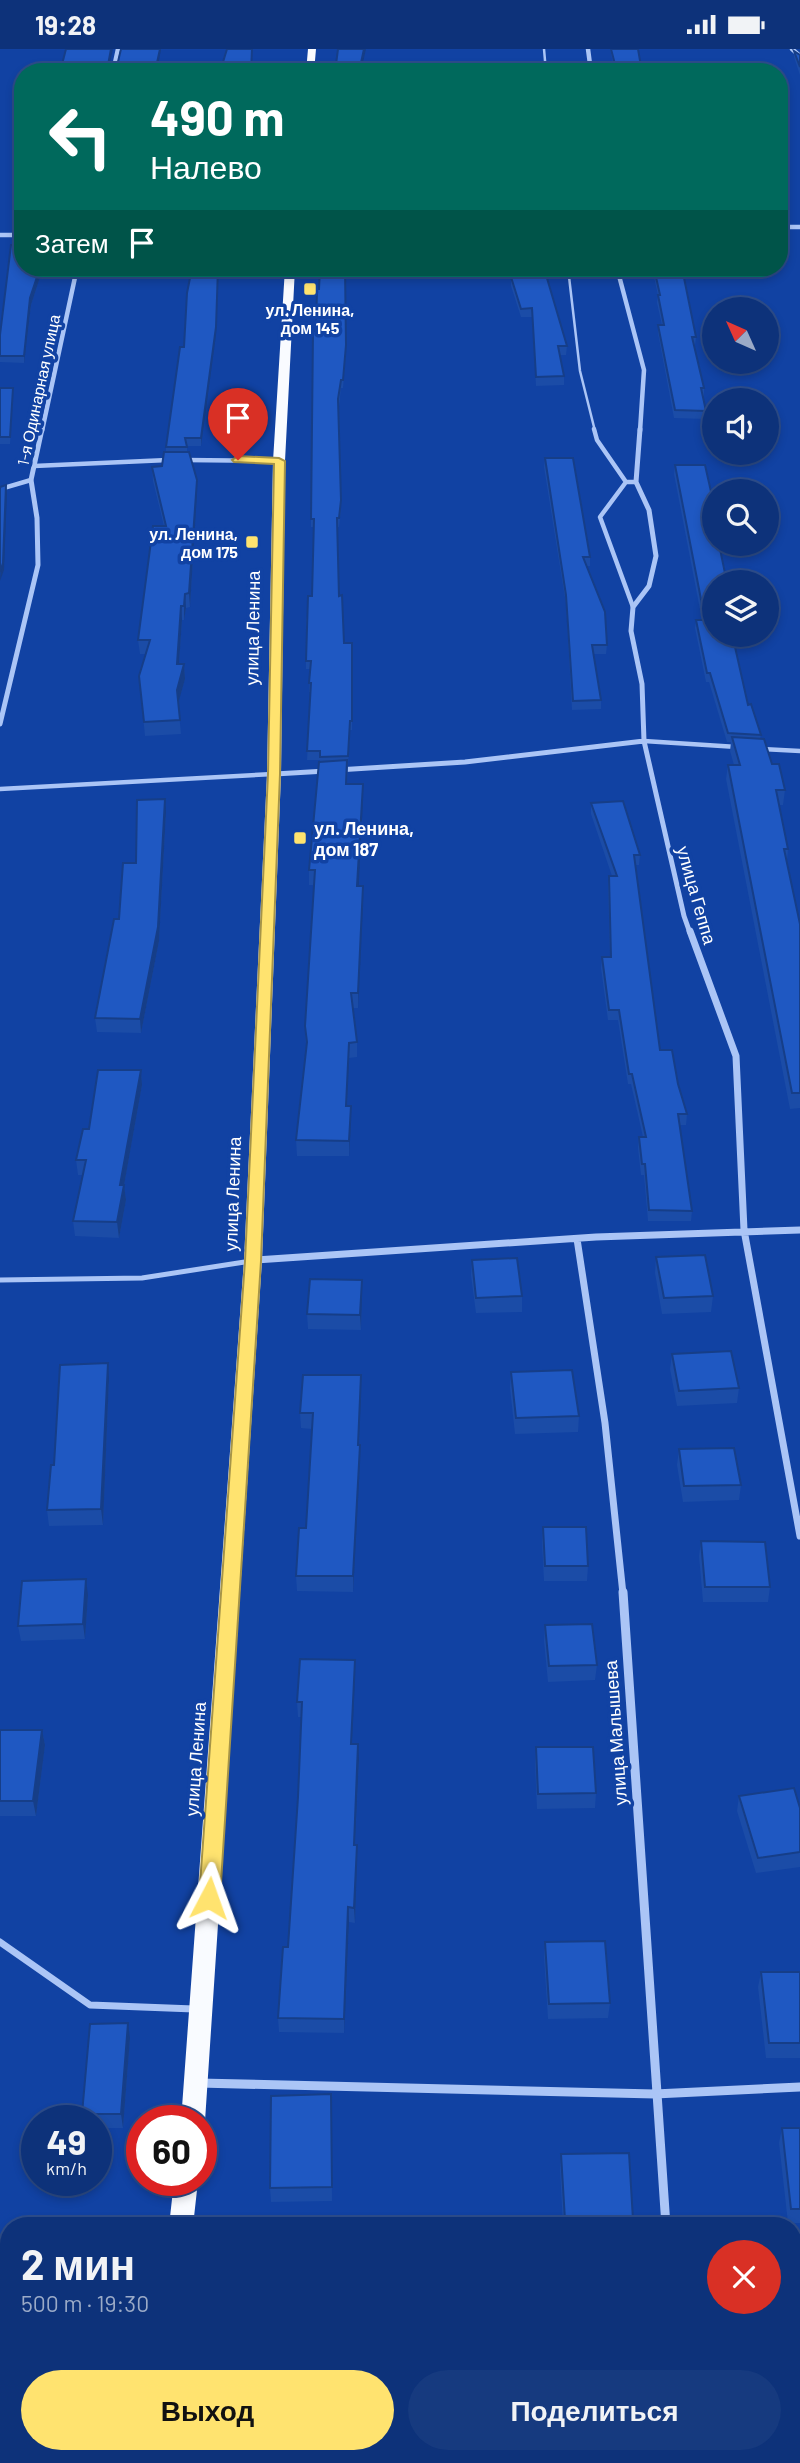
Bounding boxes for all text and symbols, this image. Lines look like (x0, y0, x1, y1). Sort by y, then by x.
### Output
text: 19:28 (35, 9, 96, 40)
text: 490 m (150, 87, 284, 146)
icon: left (35, 91, 126, 182)
text: Налево (150, 147, 262, 185)
icon: arrive (123, 224, 161, 262)
text: Затем (35, 227, 109, 258)
marker: ул. Ленина, дом 145 (302, 281, 318, 297)
north arrow (702, 297, 779, 375)
map controls (702, 297, 779, 647)
place label: ул. Ленина, дом 145 (266, 300, 354, 337)
street label: 1-я Одинарная улица (13, 312, 63, 467)
pin (208, 388, 268, 460)
button: sound (702, 388, 779, 465)
icon: arrive (219, 399, 257, 437)
button: search (702, 479, 779, 556)
place label: ул. Ленина, дом 175 (149, 524, 238, 561)
marker: ул. Ленина, дом 175 (244, 534, 260, 550)
street label: улица Ленина (240, 569, 264, 686)
button: layers (702, 570, 779, 647)
place label: ул. Ленина, дом 187 (314, 817, 414, 860)
marker: ул. Ленина, дом 187 (292, 830, 308, 846)
street label: улица Геппа (672, 843, 722, 948)
street label: улица Ленина (219, 1135, 245, 1252)
street label: улица Малышева (599, 1659, 631, 1806)
street label: улица Ленина (180, 1700, 210, 1817)
position arrow (172, 1861, 246, 1935)
speed limit sign: 60 (126, 2105, 217, 2196)
text: 49 (47, 2120, 86, 2162)
text: km/h (46, 2157, 87, 2179)
text: 2 мин (21, 2238, 135, 2288)
button: close (707, 2240, 781, 2314)
text: 500 m · 19:30 (21, 2289, 149, 2317)
button: Выход (21, 2370, 394, 2450)
button: Поделиться (408, 2370, 781, 2450)

